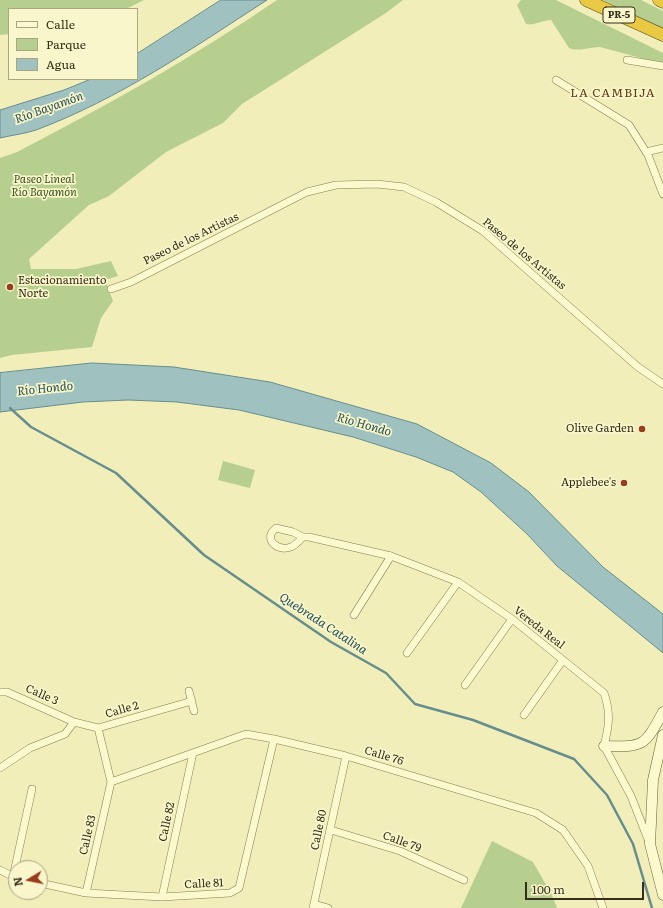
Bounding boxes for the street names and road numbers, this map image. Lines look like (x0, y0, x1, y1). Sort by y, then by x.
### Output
road number: PR-5 (603, 7, 635, 23)
street label: Paseo de los Artistas (141, 210, 241, 268)
street label: Paseo de los Artistas (480, 215, 568, 293)
street label: Vereda Real (511, 604, 567, 652)
street label: Calle 3 (23, 682, 61, 708)
street label: Calle 2 (104, 699, 140, 721)
street label: Calle 76 (363, 744, 405, 768)
street label: Calle 82 (156, 801, 178, 843)
street label: Calle 80 (308, 809, 330, 851)
street label: Calle 83 (77, 814, 99, 856)
street label: Calle 79 (381, 829, 423, 855)
street label: Calle 81 (184, 876, 224, 892)

